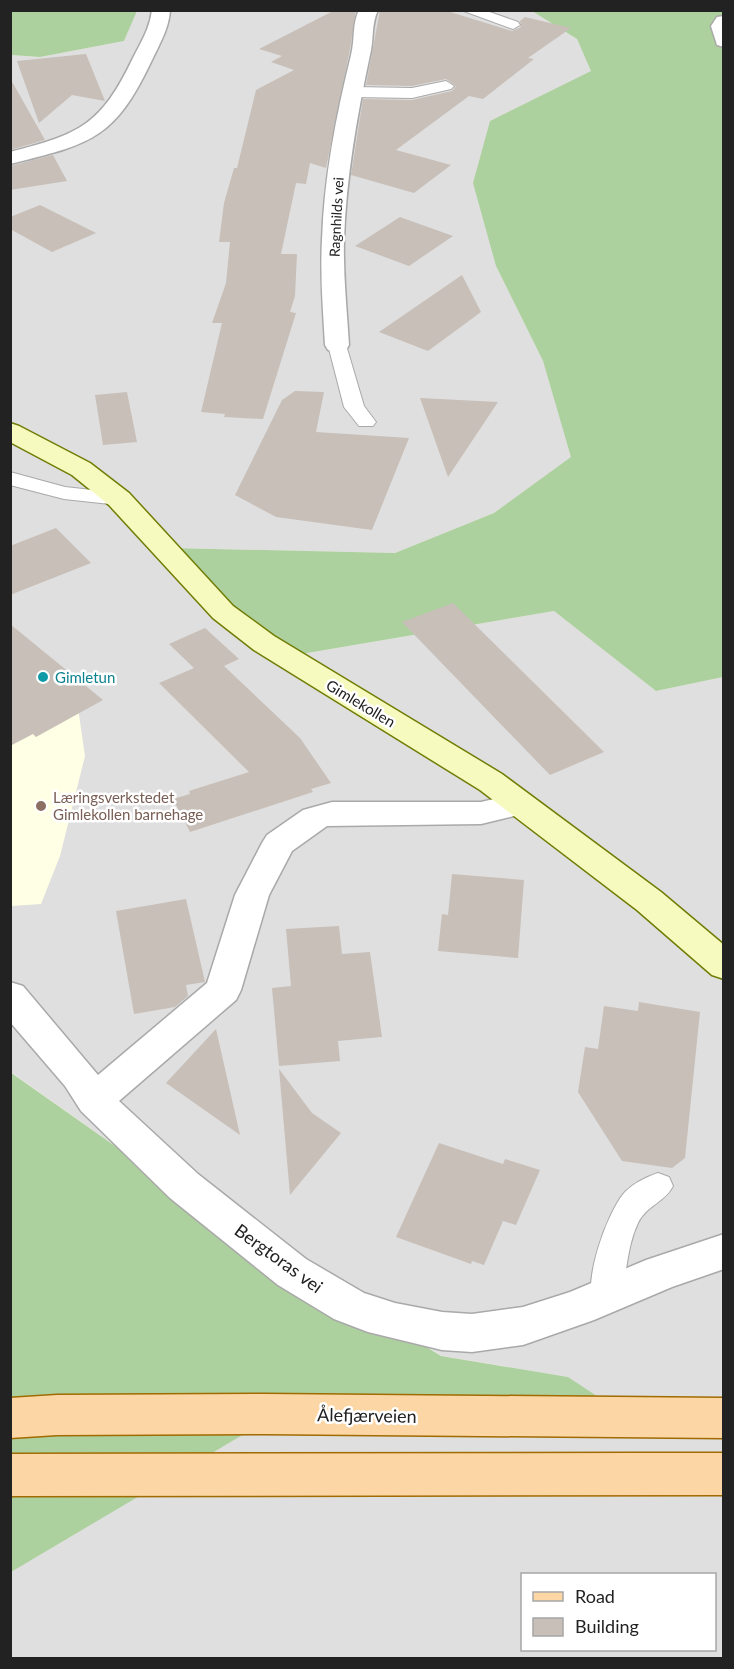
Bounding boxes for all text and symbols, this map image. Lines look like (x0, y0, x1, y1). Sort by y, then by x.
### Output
street label: Ragnhilds vei (325, 177, 347, 257)
place label: Gimletun (55, 668, 115, 686)
marker: Gimletun (36, 670, 50, 684)
street label: Gimlekollen (323, 675, 399, 731)
place label: Læringsverkstedet Gimlekollen barnehage (53, 788, 203, 823)
marker: Læringsverkstedet Gimlekollen barnehage (34, 799, 48, 813)
street label: Bergtoras vei (231, 1219, 327, 1297)
street label: Ålefjærveien (317, 1403, 417, 1427)
legend (521, 1573, 716, 1651)
text: Road (575, 1585, 615, 1607)
text: Building (575, 1615, 639, 1637)

